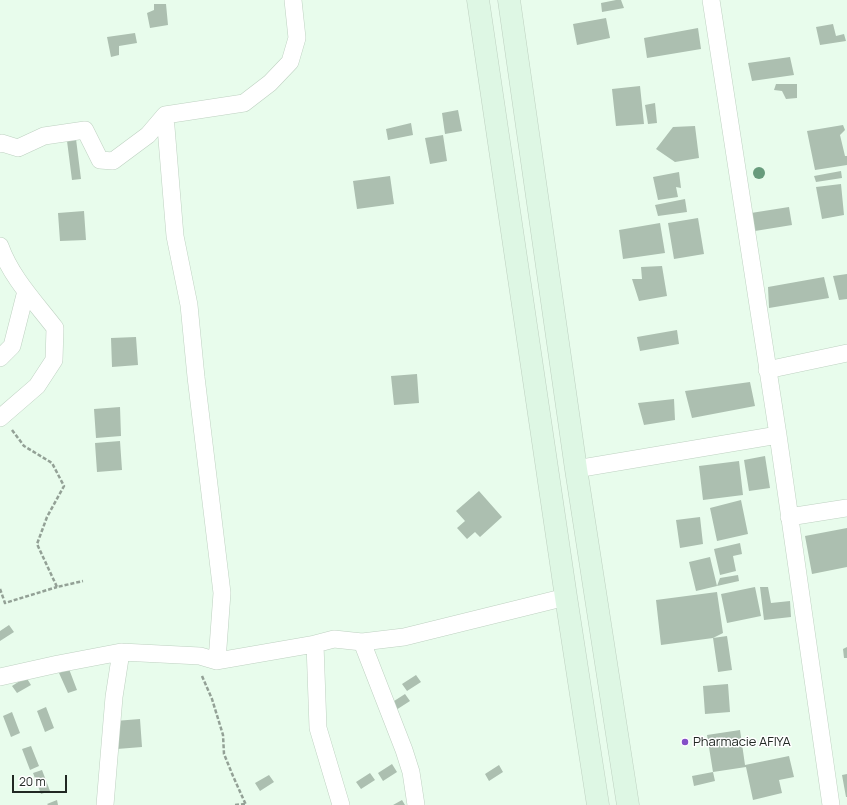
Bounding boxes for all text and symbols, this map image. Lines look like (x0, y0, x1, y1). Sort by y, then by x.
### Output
place label: Pharmacie AFIYA (693, 734, 791, 750)
marker: Pharmacie AFIYA (680, 737, 690, 747)
scale bar (14, 767, 69, 793)
text: 20 m (19, 773, 46, 790)

